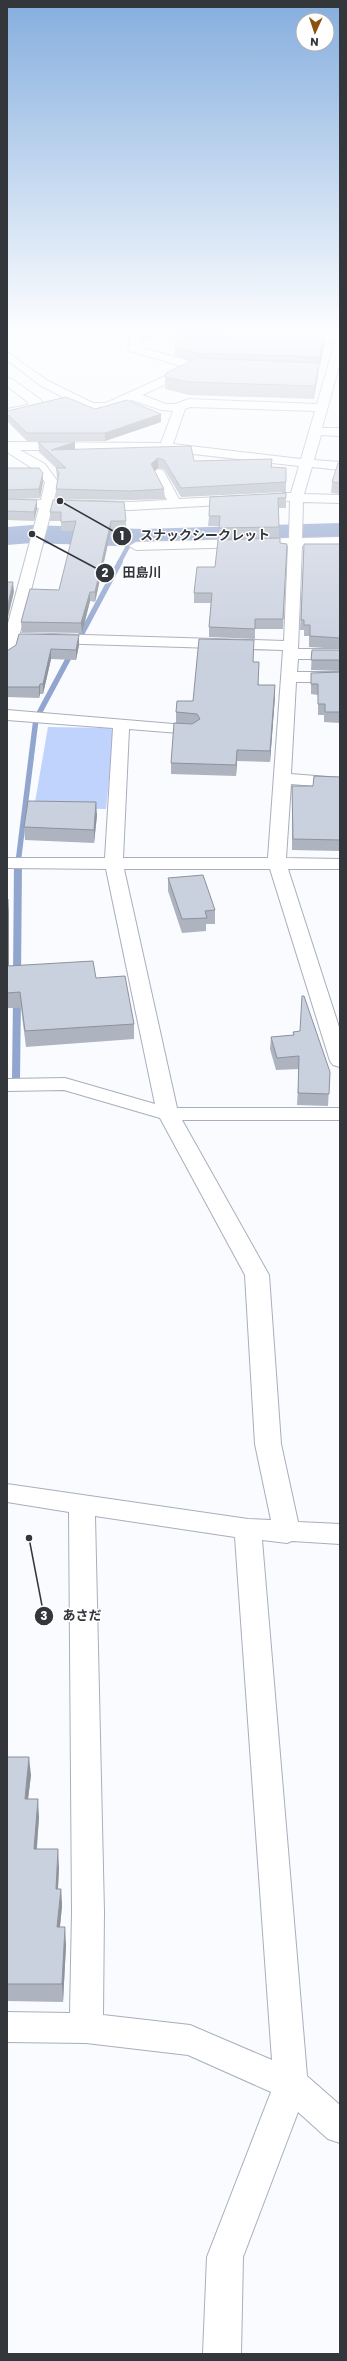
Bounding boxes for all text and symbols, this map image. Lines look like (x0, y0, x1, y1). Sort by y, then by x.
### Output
north arrow (295, 12, 335, 52)
text: N (310, 34, 319, 50)
callout: スナックシークレット (112, 523, 278, 548)
text: スナックシークレット (140, 526, 270, 545)
text: 1 (120, 527, 124, 544)
callout: 田島川 (95, 560, 170, 585)
text: 田島川 (122, 563, 162, 582)
text: 2 (102, 564, 109, 581)
callout: あさだ (34, 1603, 109, 1628)
text: あさだ (62, 1606, 102, 1625)
text: 3 (40, 1607, 48, 1624)

